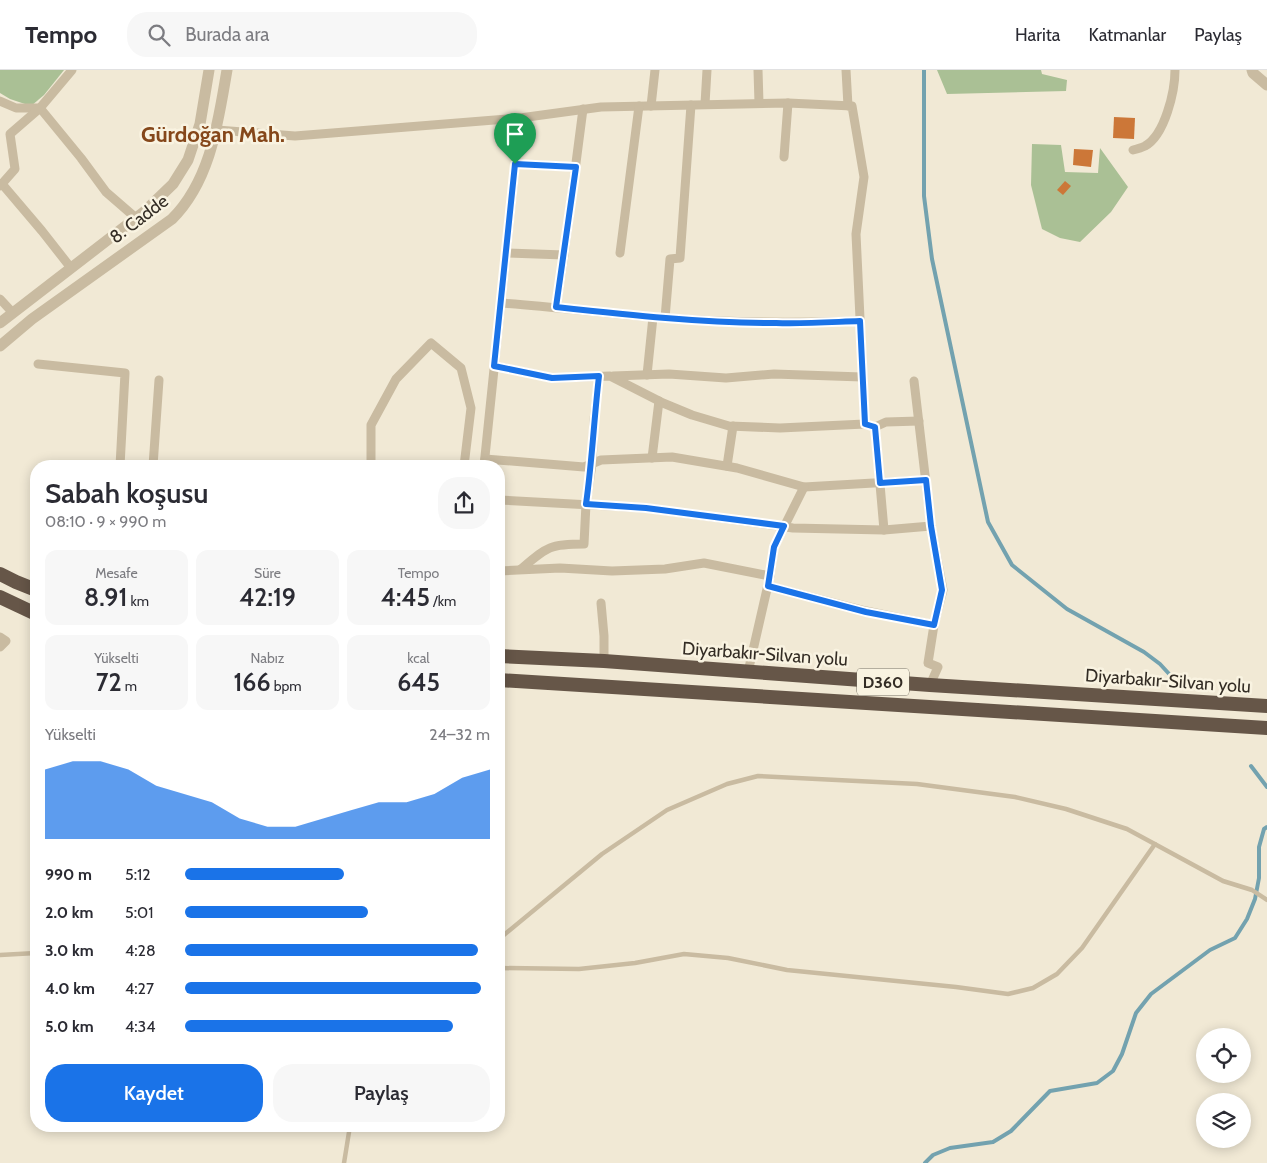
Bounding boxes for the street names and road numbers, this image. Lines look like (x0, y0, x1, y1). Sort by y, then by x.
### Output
street label: 8. Cadde (105, 190, 173, 248)
street label: Diyarbakır-Silvan yolu (682, 637, 848, 671)
street label: Diyarbakır-Silvan yolu (1085, 664, 1251, 698)
road number: D360 (857, 668, 909, 696)

